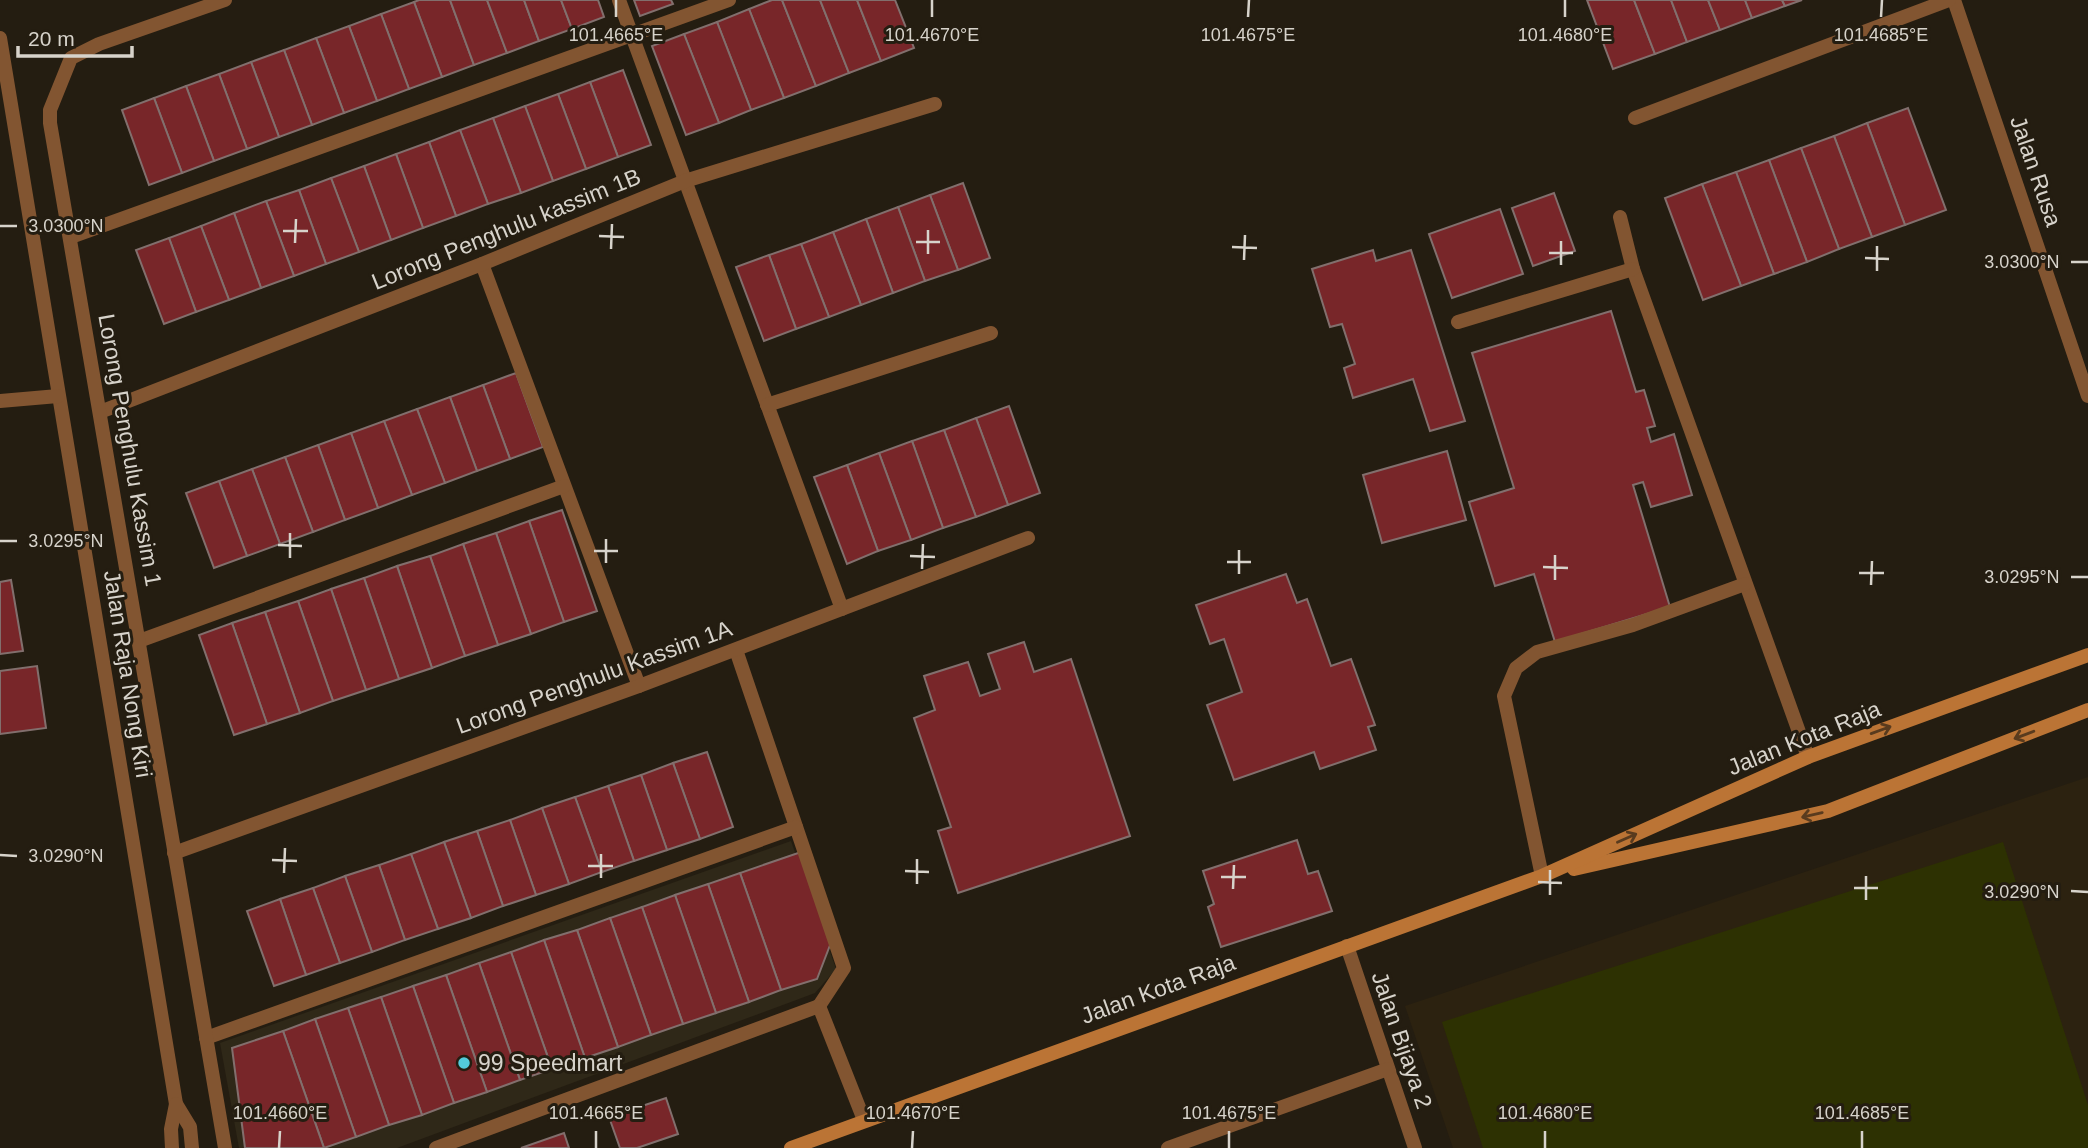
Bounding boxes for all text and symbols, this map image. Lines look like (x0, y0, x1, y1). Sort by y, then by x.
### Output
scale bar (18, 14, 131, 58)
text: 101.4665°E (569, 25, 663, 45)
text: 101.4670°E (885, 25, 979, 45)
text: 101.4675°E (1201, 25, 1295, 45)
text: 101.4680°E (1518, 25, 1612, 45)
text: 101.4685°E (1834, 25, 1928, 45)
text: 20 m (28, 27, 75, 50)
street label: Jalan Rusa (2005, 112, 2067, 230)
street label: Lorong Penghulu kassim 1B (368, 163, 644, 295)
text: 3.0300°N (28, 216, 104, 236)
text: 3.0300°N (1984, 252, 2060, 272)
street label: Lorong Penghulu Kassim 1 (93, 312, 167, 588)
text: 3.0295°N (28, 531, 104, 551)
text: 3.0295°N (1984, 567, 2060, 587)
street label: Jalan Raja Nong Kiri (99, 568, 157, 780)
street label: Lorong Penghulu Kassim 1A (453, 615, 736, 739)
street label: Jalan Kota Raja (1724, 695, 1884, 780)
one-way arrow (1870, 723, 1892, 735)
one-way arrow (2014, 729, 2036, 742)
one-way arrow (1801, 809, 1824, 822)
one-way arrow (1616, 831, 1637, 844)
text: 3.0290°N (28, 846, 104, 866)
text: 3.0290°N (1984, 882, 2060, 902)
street label: Jalan Kota Raja (1077, 949, 1239, 1029)
street label: Jalan Bijaya 2 (1366, 968, 1438, 1112)
place label: 99 Speedmart (478, 1050, 623, 1076)
marker: 99 Speedmart (456, 1055, 472, 1071)
text: 101.4660°E (233, 1103, 327, 1123)
text: 101.4665°E (549, 1103, 643, 1123)
text: 101.4670°E (866, 1103, 960, 1123)
text: 101.4675°E (1182, 1103, 1276, 1123)
text: 101.4680°E (1498, 1103, 1592, 1123)
text: 101.4685°E (1815, 1103, 1909, 1123)

